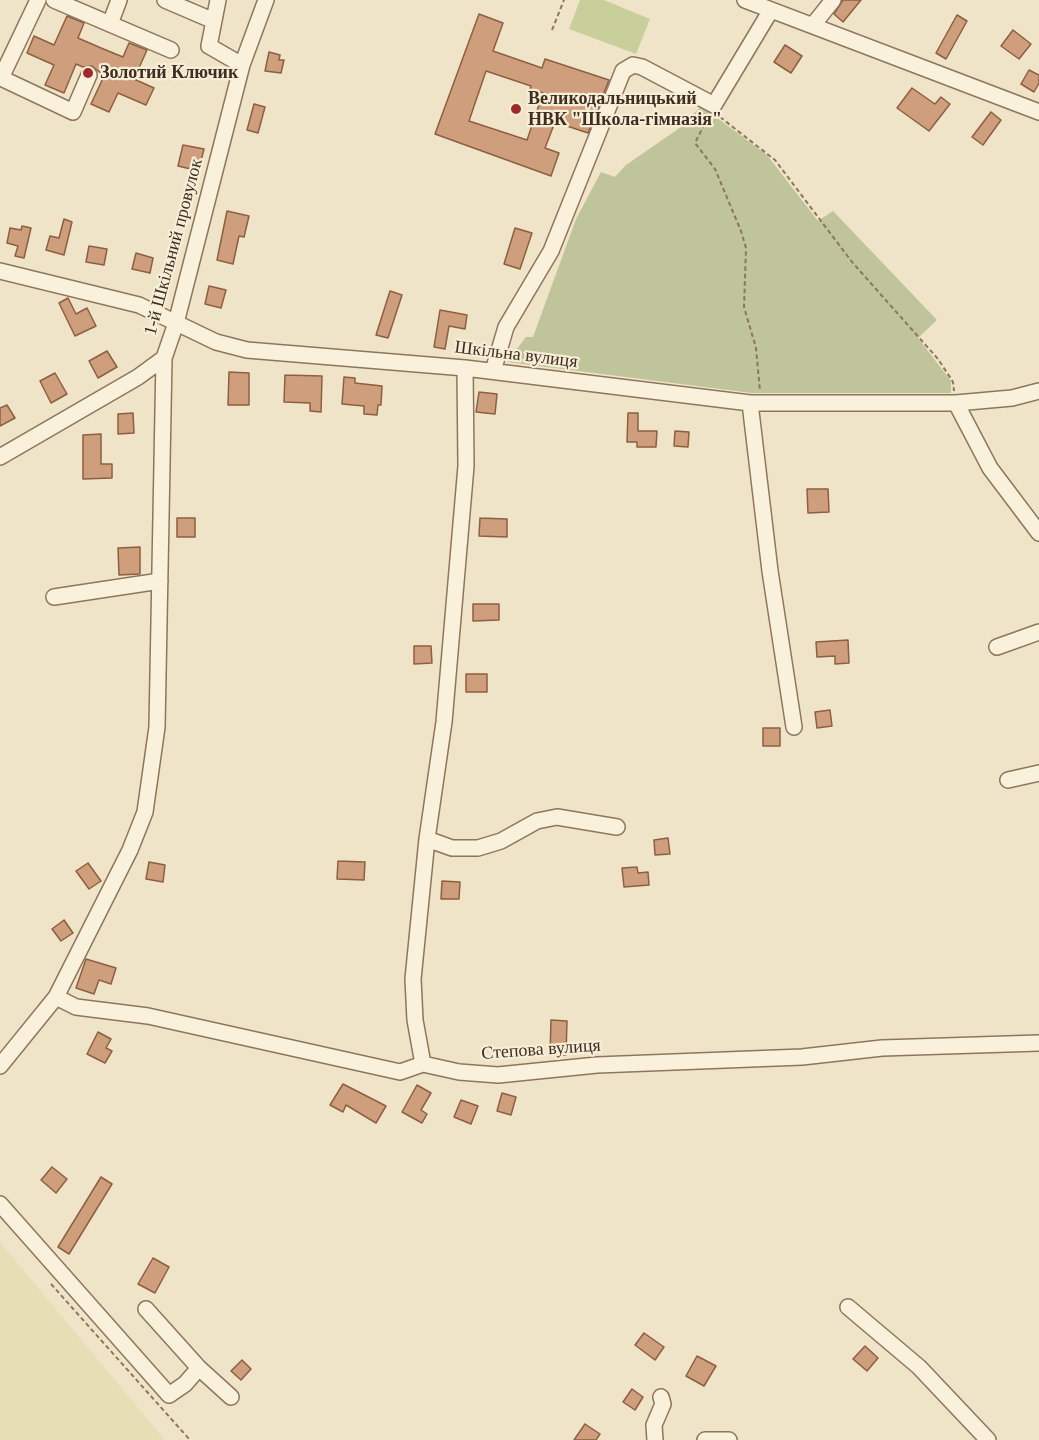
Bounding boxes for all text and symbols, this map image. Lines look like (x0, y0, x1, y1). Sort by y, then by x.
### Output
place label: Золотий Ключик (100, 62, 238, 84)
marker: Золотий Ключик (81, 66, 95, 80)
place label: Великодальницький НВК "Школа-гімназія" (528, 88, 722, 130)
marker: Великодальницький НВК "Школа-гімназія" (509, 102, 523, 116)
street label: 1-й Шкільний провулок (140, 156, 208, 338)
street label: Шкільна вулиця (453, 337, 579, 373)
street label: Степова вулиця (481, 1035, 601, 1065)

